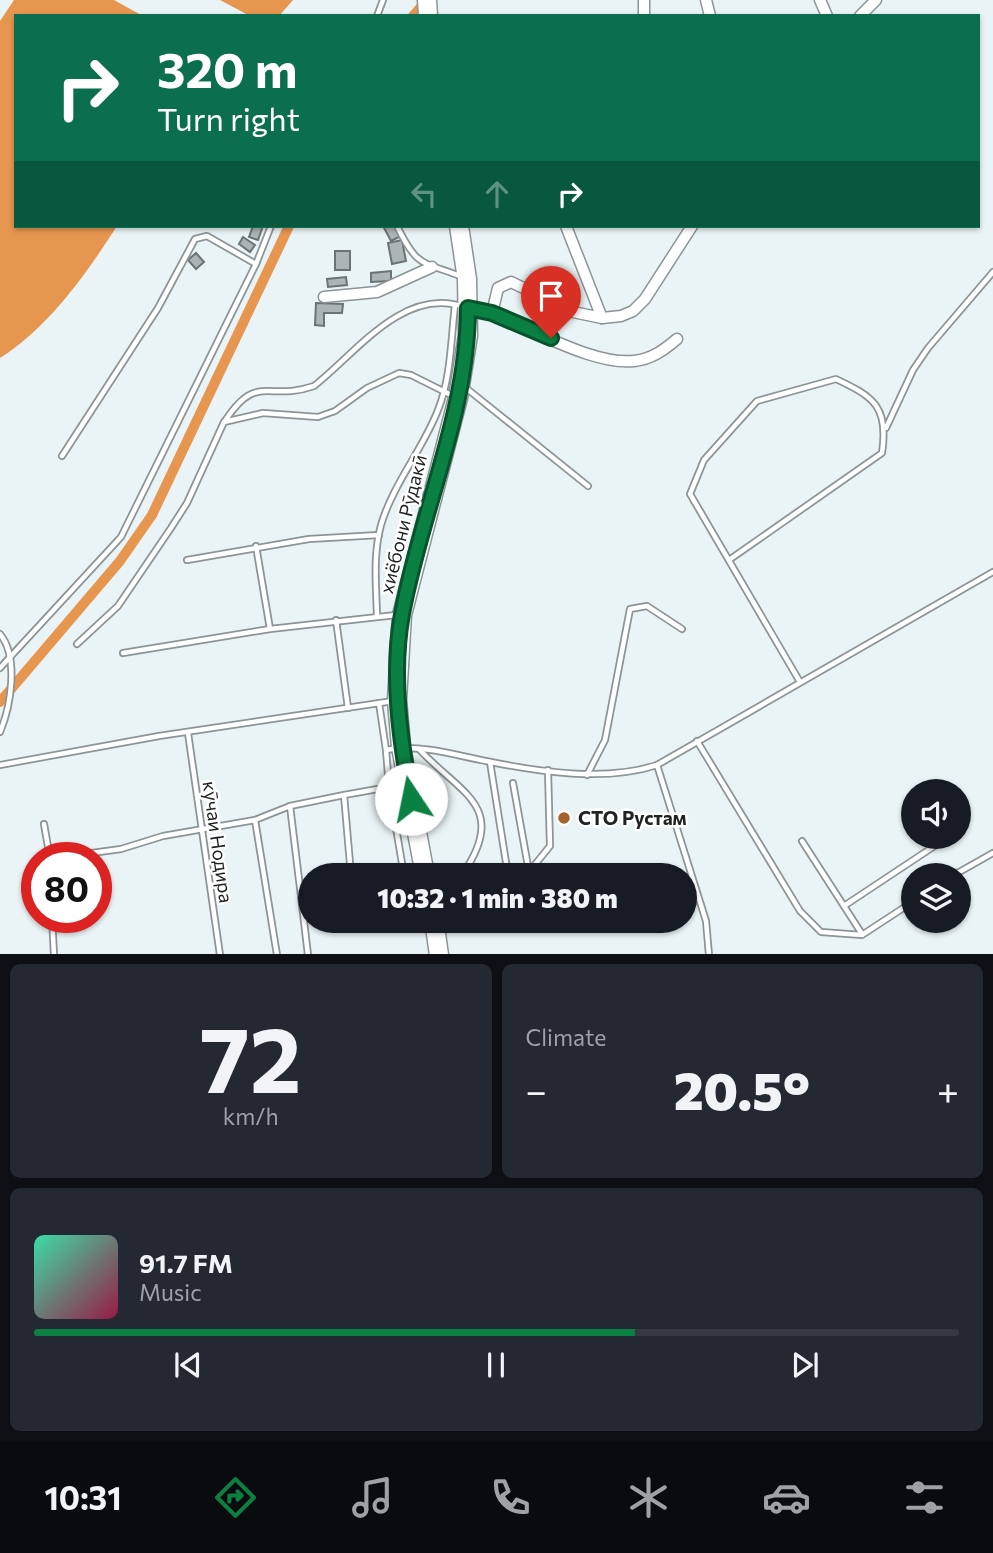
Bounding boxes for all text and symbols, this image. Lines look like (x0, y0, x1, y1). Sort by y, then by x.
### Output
text: 320 m (157, 38, 298, 98)
icon: right (42, 42, 133, 133)
text: Turn right (157, 98, 300, 138)
icon: left (405, 175, 443, 213)
icon: ahead (478, 175, 516, 213)
icon: right (551, 175, 589, 213)
pin (521, 266, 581, 338)
icon: arrive (532, 277, 570, 315)
street label: хиёбони Рӯдакӣ (374, 452, 431, 596)
position arrow (374, 762, 448, 836)
street label: кӯчаи Нодира (199, 779, 238, 904)
map controls (901, 779, 971, 933)
button: sound (901, 779, 971, 849)
place label: СТО Рустам (578, 806, 687, 829)
marker: СТО Рустам (556, 810, 572, 826)
speed limit sign: 80 (21, 842, 112, 933)
button: layers (901, 863, 971, 933)
text: 10:32 · 1 min · 380 m (377, 882, 618, 913)
text: 72 (200, 1000, 302, 1112)
text: Climate (526, 1023, 607, 1051)
text: 20.5° (674, 1057, 810, 1121)
text: − (526, 1066, 547, 1113)
text: + (937, 1066, 959, 1113)
text: km/h (223, 1102, 279, 1130)
text: 91.7 FM (139, 1247, 233, 1278)
text: Music (139, 1278, 202, 1306)
icon: previous (169, 1346, 207, 1384)
icon: pause (477, 1346, 515, 1384)
icon: next (786, 1346, 824, 1384)
icon: directions (211, 1473, 260, 1522)
icon: music (348, 1473, 397, 1522)
icon: phone (486, 1473, 535, 1522)
icon: climate (624, 1473, 673, 1522)
icon: car (762, 1473, 811, 1522)
icon: filters (900, 1473, 949, 1522)
text: 10:31 (44, 1477, 122, 1517)

